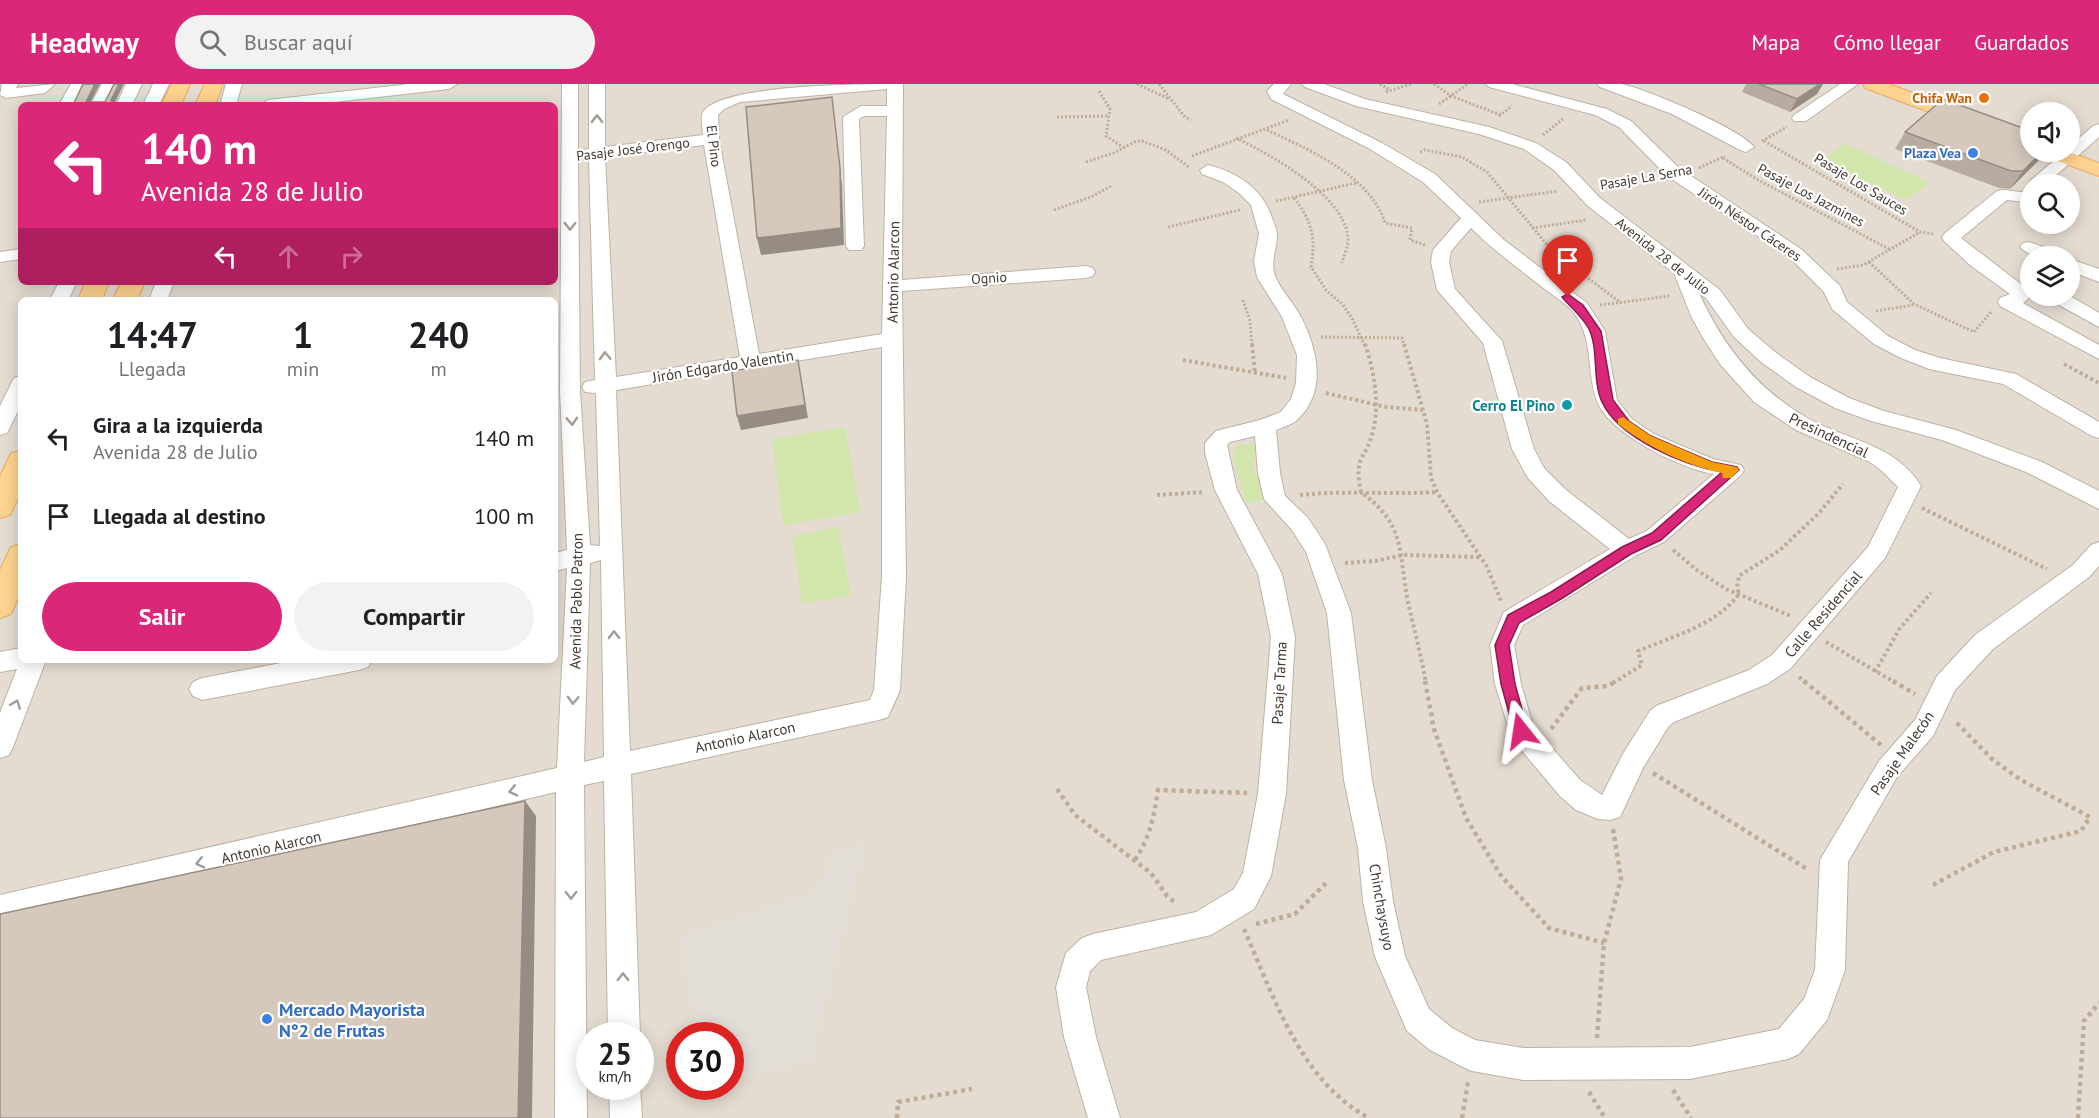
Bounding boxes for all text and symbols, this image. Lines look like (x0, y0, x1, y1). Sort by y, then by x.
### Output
search box (175, 15, 595, 69)
text: Headway (30, 24, 139, 61)
icon: search (196, 26, 229, 59)
text: Buscar aquí (244, 28, 353, 56)
text: Mapa (1751, 29, 1800, 56)
text: Cómo llegar (1833, 29, 1941, 56)
text: Guardados (1974, 29, 2069, 56)
place label: Chifa Wan (1912, 89, 1972, 107)
marker: Chifa Wan (1977, 91, 1991, 105)
map controls (2020, 102, 2080, 306)
button: sound (2020, 102, 2080, 162)
one-way arrow (591, 114, 603, 123)
text: 140 m (141, 121, 257, 176)
street label: El Pino (703, 124, 725, 168)
icon: left (42, 126, 120, 204)
street label: Pasaje José Orengo (575, 133, 691, 165)
place label: Plaza Vea (1904, 144, 1961, 162)
marker: Plaza Vea (1966, 146, 1980, 160)
street label: Pasaje Los Sauces (1811, 149, 1911, 219)
street label: Pasaje Los Jazmines (1755, 159, 1868, 231)
street label: Pasaje La Serna (1599, 160, 1694, 194)
text: Avenida 28 de Julio (141, 174, 364, 208)
button: search (2020, 174, 2080, 234)
street label: Jirón Néstor Cáceres (1694, 182, 1805, 265)
street label: Avenida 28 de Julio (1612, 213, 1714, 299)
street label: Antonio Alarcon (883, 221, 903, 323)
one-way arrow (564, 222, 576, 231)
pin (1542, 235, 1593, 297)
icon: left (209, 240, 242, 273)
icon: ahead (272, 240, 305, 273)
icon: right (335, 240, 368, 273)
icon: arrive (1551, 244, 1584, 277)
button: layers (2020, 246, 2080, 306)
street label: Ognio (970, 268, 1008, 288)
text: 14:47 (107, 311, 198, 358)
text: 1 (293, 311, 313, 358)
text: 240 (408, 311, 469, 358)
street label: Jirón Edgardo Valentin (650, 345, 795, 387)
one-way arrow (598, 351, 611, 360)
text: Llegada (119, 356, 186, 382)
text: min (287, 356, 319, 382)
text: m (431, 356, 447, 382)
place label: Cerro El Pino (1472, 396, 1555, 415)
marker: Cerro El Pino (1560, 398, 1574, 412)
street label: Presindencial (1786, 408, 1872, 462)
text: Gira a la izquierda (93, 411, 263, 439)
one-way arrow (565, 417, 578, 426)
icon: left (42, 422, 75, 455)
text: 140 m (474, 424, 534, 452)
text: Avenida 28 de Julio (93, 439, 258, 465)
icon: arrive (42, 500, 75, 533)
text: Llegada al destino (93, 502, 266, 530)
text: 100 m (474, 502, 534, 530)
street label: Avenida Pablo Patron (565, 533, 587, 669)
street label: Calle Residencial (1780, 566, 1866, 661)
button: Salir (42, 582, 282, 651)
button: Compartir (294, 582, 534, 651)
one-way arrow (608, 630, 621, 639)
street label: Pasaje Tarma (1267, 641, 1291, 725)
one-way arrow (567, 696, 580, 705)
one-way arrow (9, 699, 22, 710)
position arrow (1489, 699, 1553, 763)
street label: Pasaje Malecón (1866, 707, 1938, 799)
street label: Antonio Alarcon (693, 717, 797, 757)
one-way arrow (509, 784, 519, 797)
street label: Antonio Alarcon (219, 826, 323, 868)
one-way arrow (196, 855, 206, 868)
street label: Chinchaysuyo (1365, 862, 1399, 952)
one-way arrow (565, 891, 577, 900)
one-way arrow (616, 972, 629, 981)
place label: Mercado Mayorista N°2 de Frutas (279, 998, 425, 1042)
marker: Mercado Mayorista N°2 de Frutas (260, 1012, 274, 1026)
speed limit sign: 30 (666, 1022, 744, 1100)
text: 25 (598, 1034, 632, 1073)
text: km/h (599, 1067, 631, 1086)

